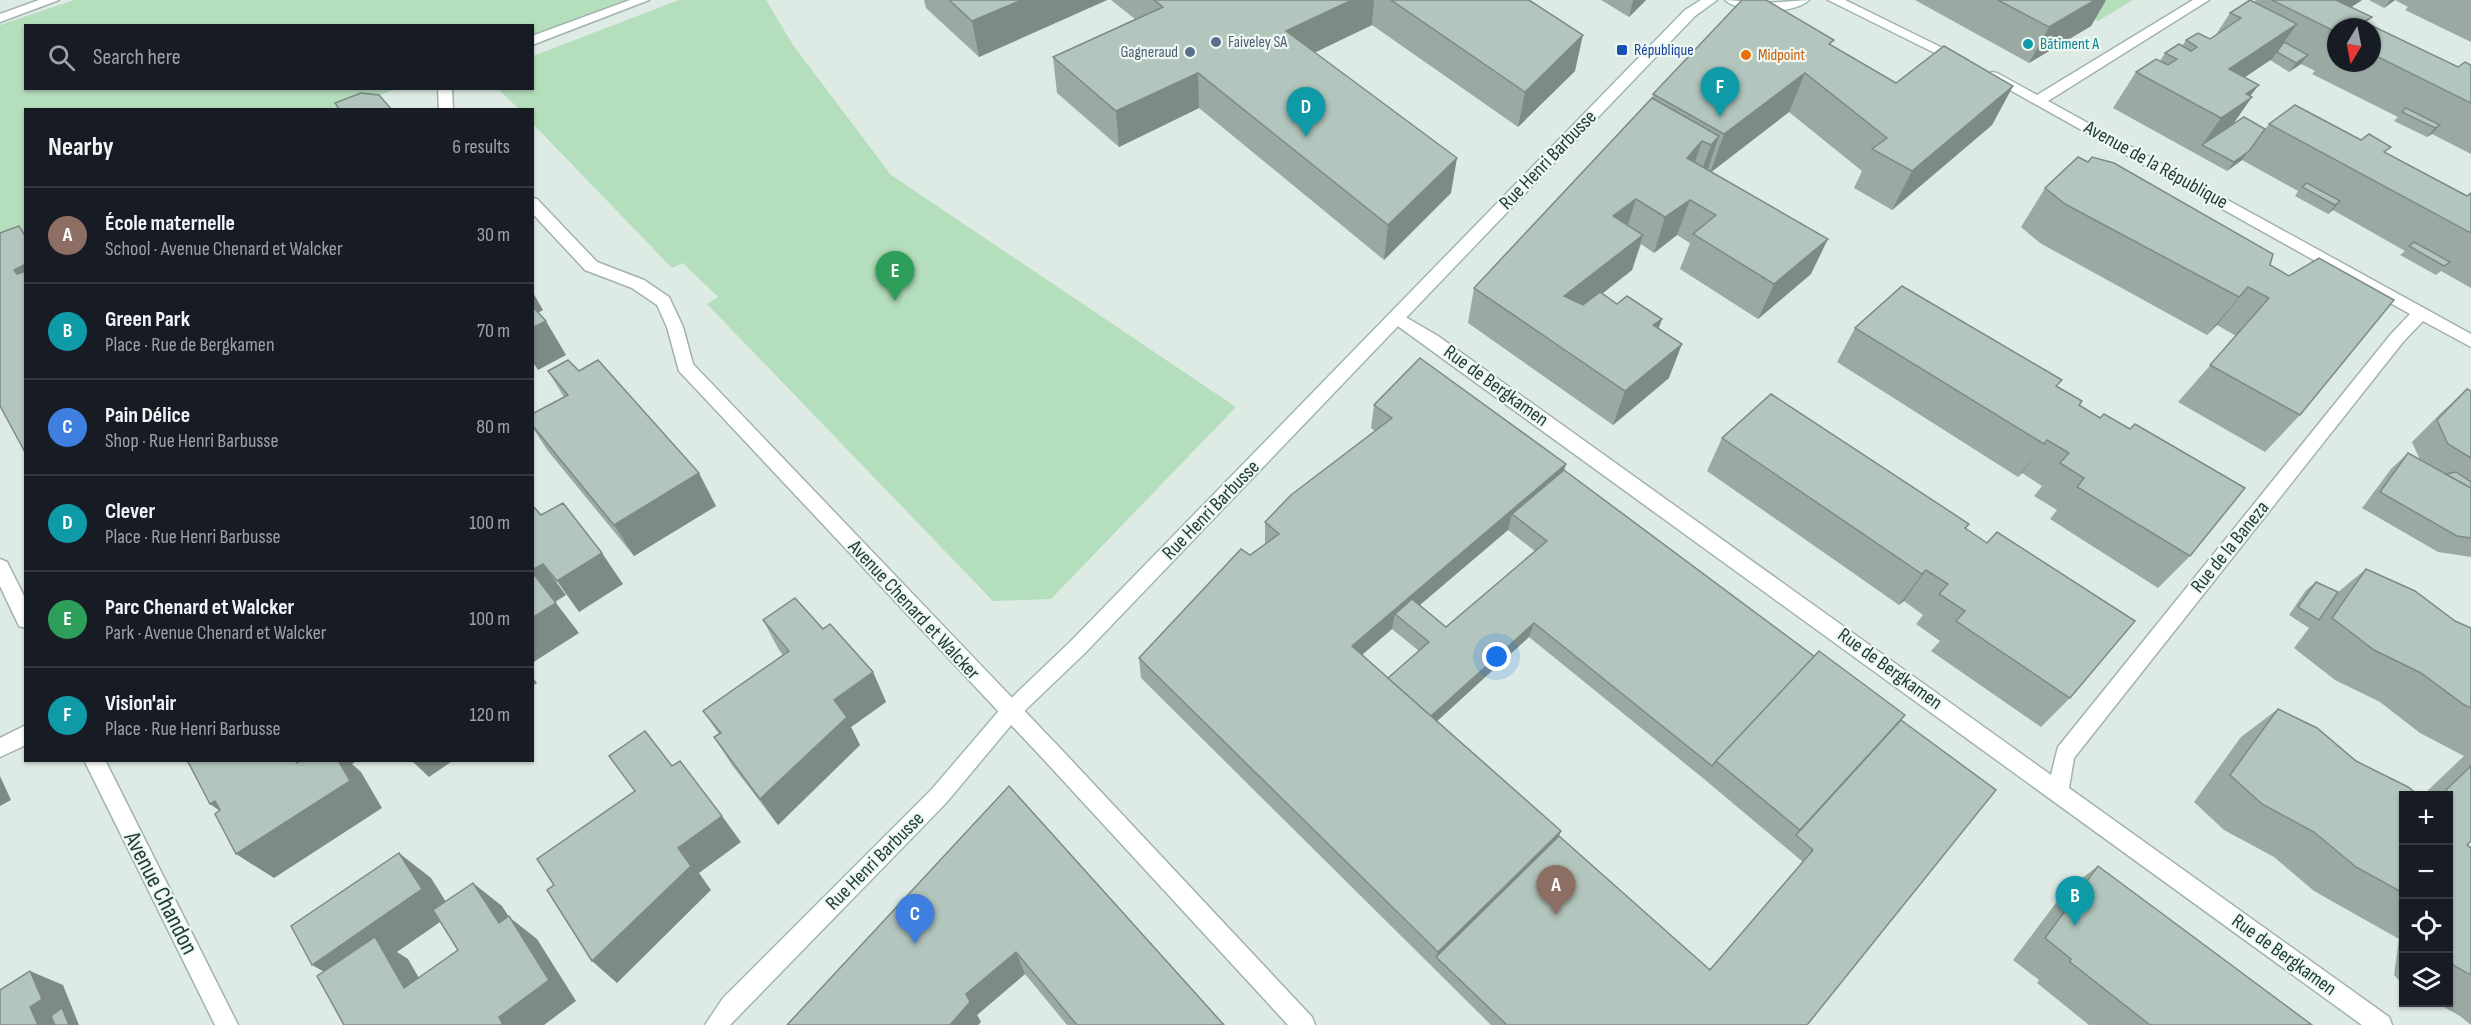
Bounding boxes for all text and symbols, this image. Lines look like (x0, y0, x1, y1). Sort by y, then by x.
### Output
north arrow (2327, 18, 2381, 72)
search box (24, 24, 534, 90)
place label: Faiveley SA (1228, 33, 1287, 52)
marker: Faiveley SA (1209, 35, 1223, 49)
place label: Bâtiment A (2040, 35, 2099, 54)
marker: Bâtiment A (2021, 37, 2035, 51)
icon: search (45, 41, 78, 74)
place label: République (1634, 41, 1694, 60)
place label: Gagneraud (1120, 43, 1178, 62)
marker: République (1615, 43, 1629, 57)
text: Search here (93, 44, 180, 71)
marker: Gagneraud (1183, 45, 1197, 59)
place label: Midpoint (1758, 46, 1805, 65)
marker: Midpoint (1739, 48, 1753, 62)
pin: F (1700, 68, 1740, 117)
pin: D (1286, 88, 1326, 137)
street label: Rue Henri Barbusse (1494, 105, 1602, 215)
street label: Avenue de la République (2079, 115, 2232, 214)
text: Nearby (48, 132, 114, 163)
text: 6 results (452, 135, 510, 159)
text: École maternelle (105, 210, 235, 237)
text: A (63, 223, 72, 247)
text: 30 m (477, 223, 510, 247)
text: School · Avenue Chenard et Walcker (105, 237, 343, 261)
pin: E (876, 252, 914, 301)
text: Green Park (105, 306, 190, 333)
text: B (63, 319, 72, 343)
text: 70 m (477, 319, 510, 343)
text: Place · Rue de Bergkamen (105, 333, 274, 357)
street label: Rue de Bergkamen (1439, 340, 1553, 432)
text: Pain Délice (105, 402, 190, 429)
text: C (62, 415, 73, 439)
text: 80 m (476, 415, 510, 439)
text: Shop · Rue Henri Barbusse (105, 429, 279, 453)
street label: Rue Henri Barbusse (1157, 455, 1265, 565)
street label: Rue de la Baneza (2186, 496, 2274, 598)
text: Clever (105, 498, 155, 525)
text: D (62, 511, 73, 535)
text: 100 m (469, 511, 510, 535)
text: Place · Rue Henri Barbusse (105, 525, 281, 549)
street label: Avenue Chenard et Walcker (843, 535, 985, 685)
text: Parc Chenard et Walcker (105, 594, 294, 621)
text: E (63, 607, 72, 631)
text: 100 m (469, 607, 510, 631)
text: Park · Avenue Chenard et Walcker (105, 621, 326, 645)
street label: Rue de Bergkamen (1833, 623, 1947, 715)
your location (1482, 642, 1511, 671)
text: Vision'air (105, 690, 176, 717)
text: F (63, 703, 72, 727)
text: 120 m (470, 703, 510, 727)
text: Place · Rue Henri Barbusse (105, 717, 281, 741)
map controls (2399, 791, 2453, 1007)
button: + (2399, 791, 2453, 845)
street label: Rue Henri Barbusse (821, 807, 929, 915)
street label: Avenue Chandon (117, 826, 204, 959)
button: − (2399, 845, 2453, 899)
pin: A (1536, 866, 1576, 915)
pin: B (2056, 876, 2094, 926)
pin: C (896, 894, 934, 944)
button: locate (2399, 899, 2453, 953)
street label: Rue de Bergkamen (2227, 909, 2341, 1001)
button: layers (2399, 953, 2453, 1007)

